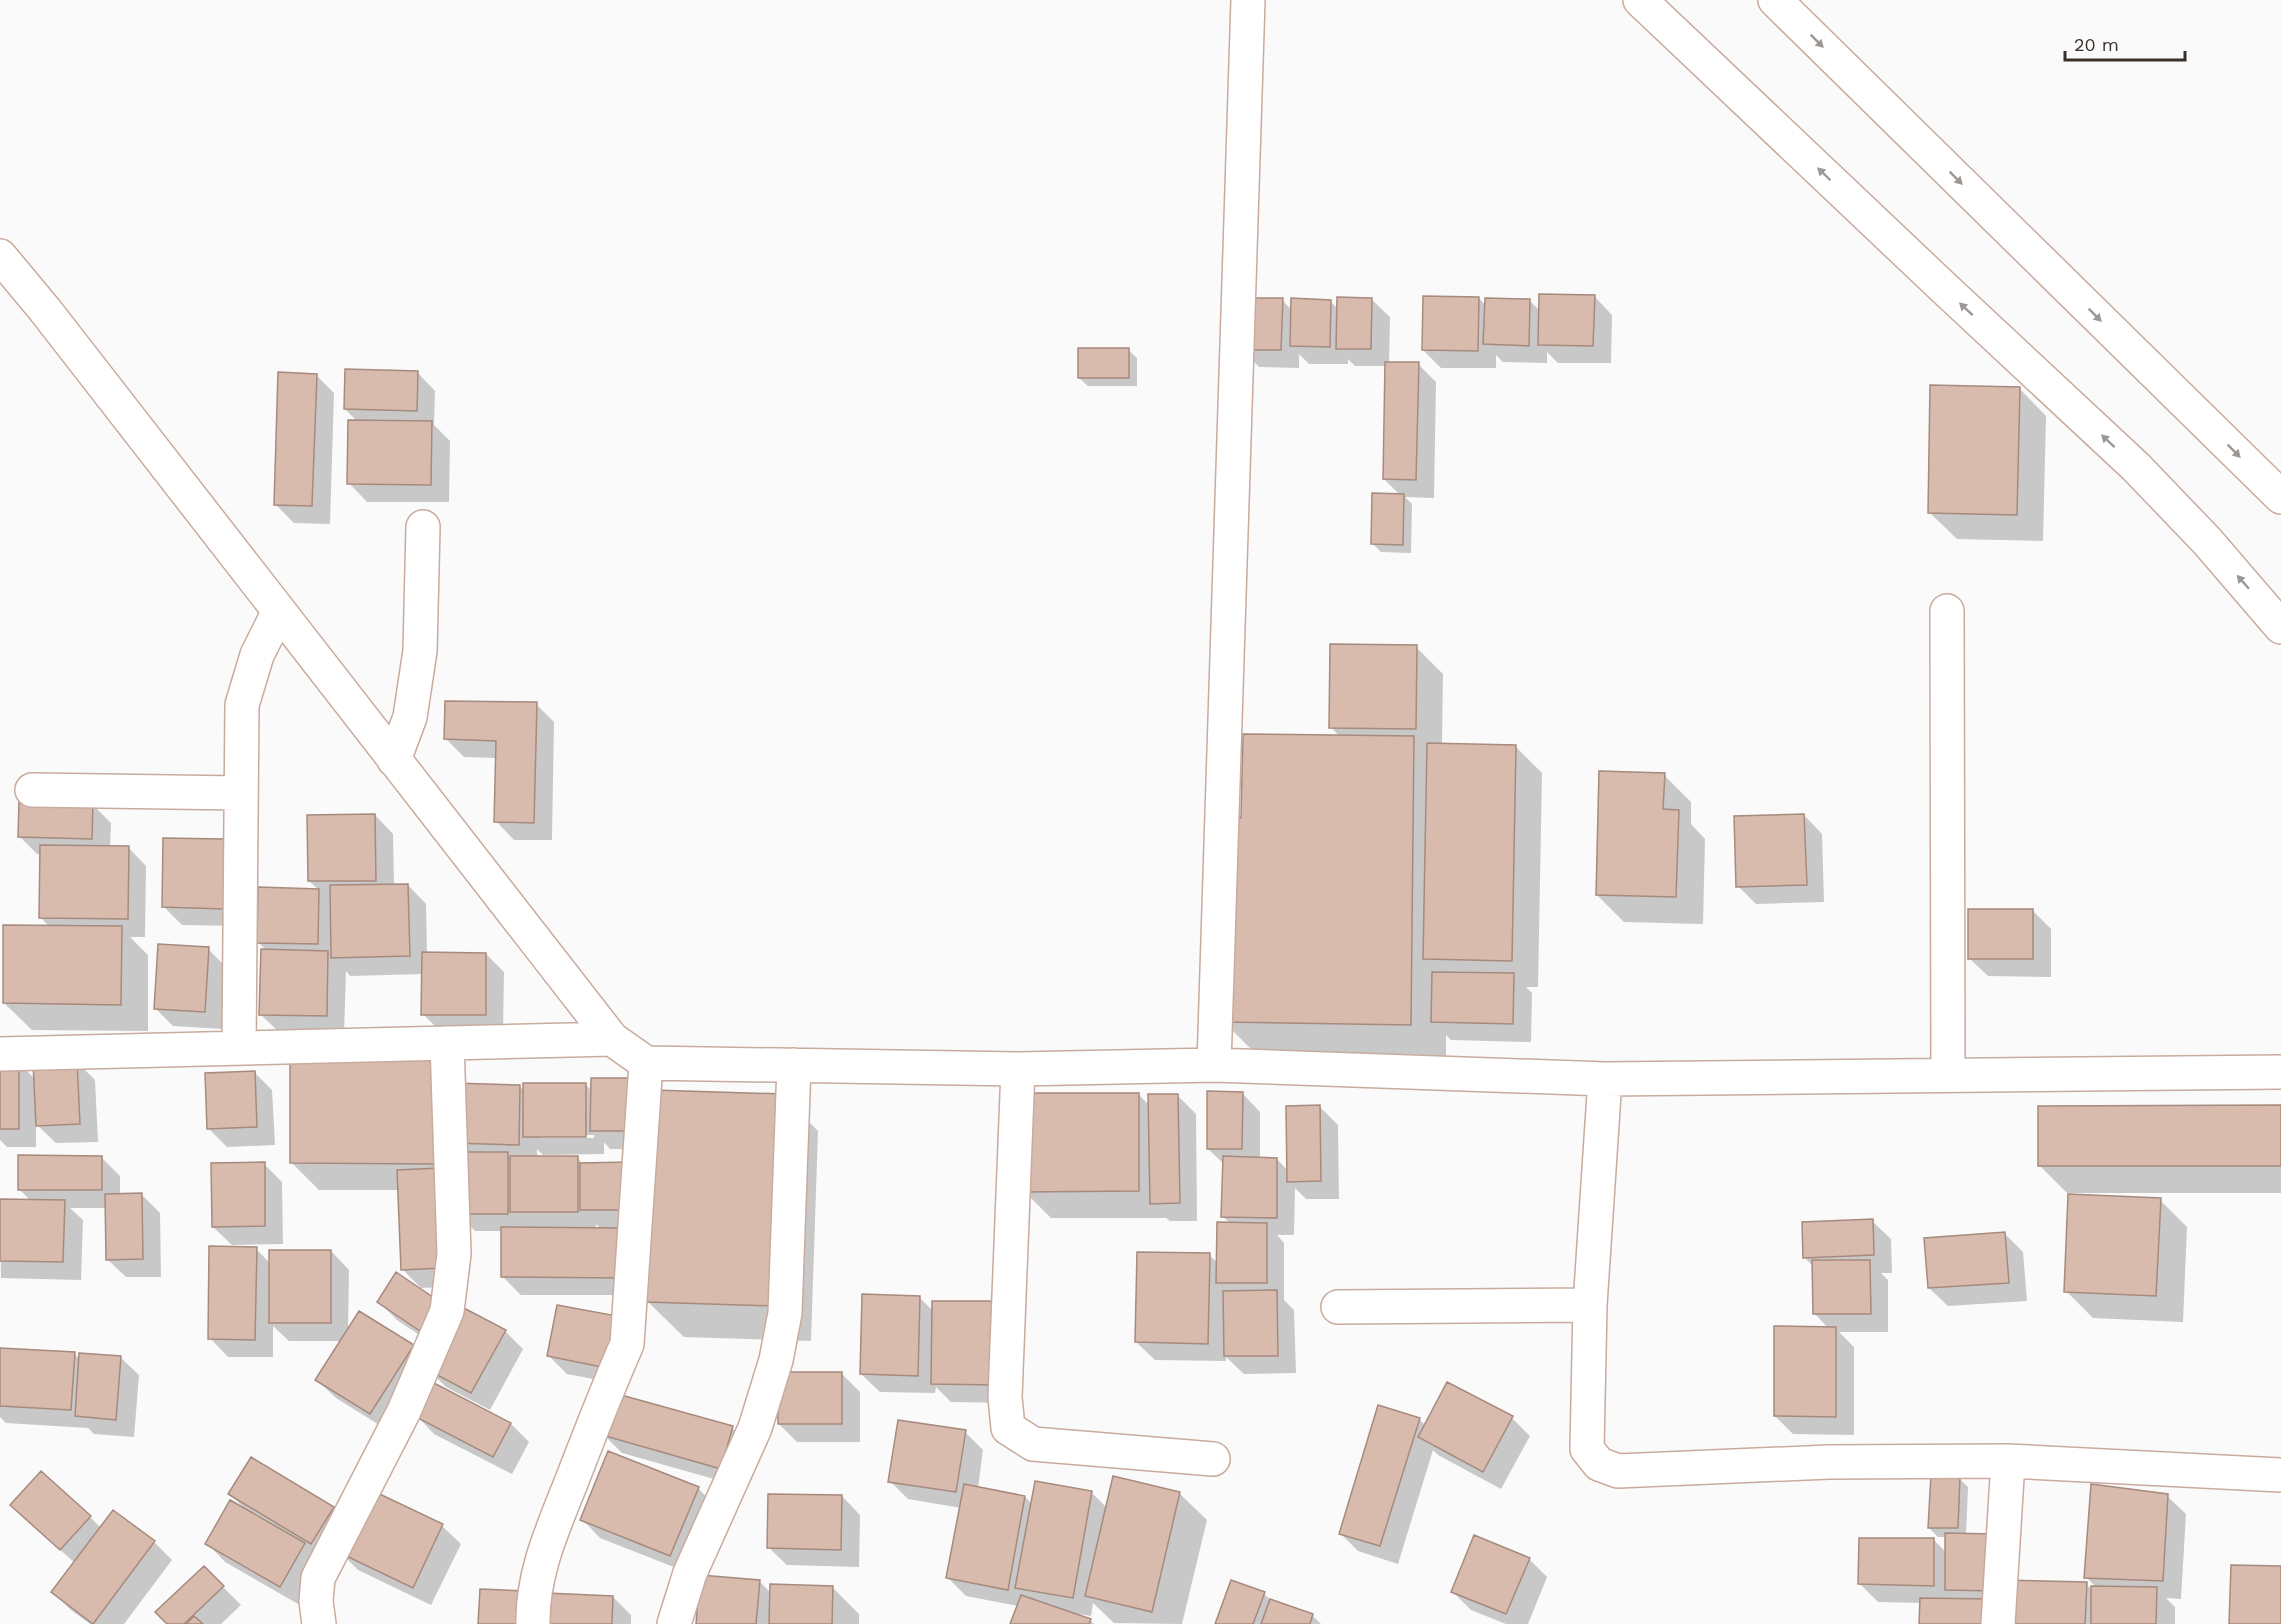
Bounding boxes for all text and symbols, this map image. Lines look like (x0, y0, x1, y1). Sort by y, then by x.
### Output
scale bar (2065, 24, 2185, 62)
one-way arrow (1810, 34, 1825, 48)
text: 20 m (2074, 34, 2119, 55)
one-way arrow (1817, 168, 1831, 182)
one-way arrow (1949, 170, 1963, 184)
one-way arrow (1959, 302, 1973, 316)
one-way arrow (2088, 307, 2102, 321)
one-way arrow (2102, 435, 2116, 449)
one-way arrow (2227, 444, 2241, 458)
one-way arrow (2237, 575, 2250, 590)

